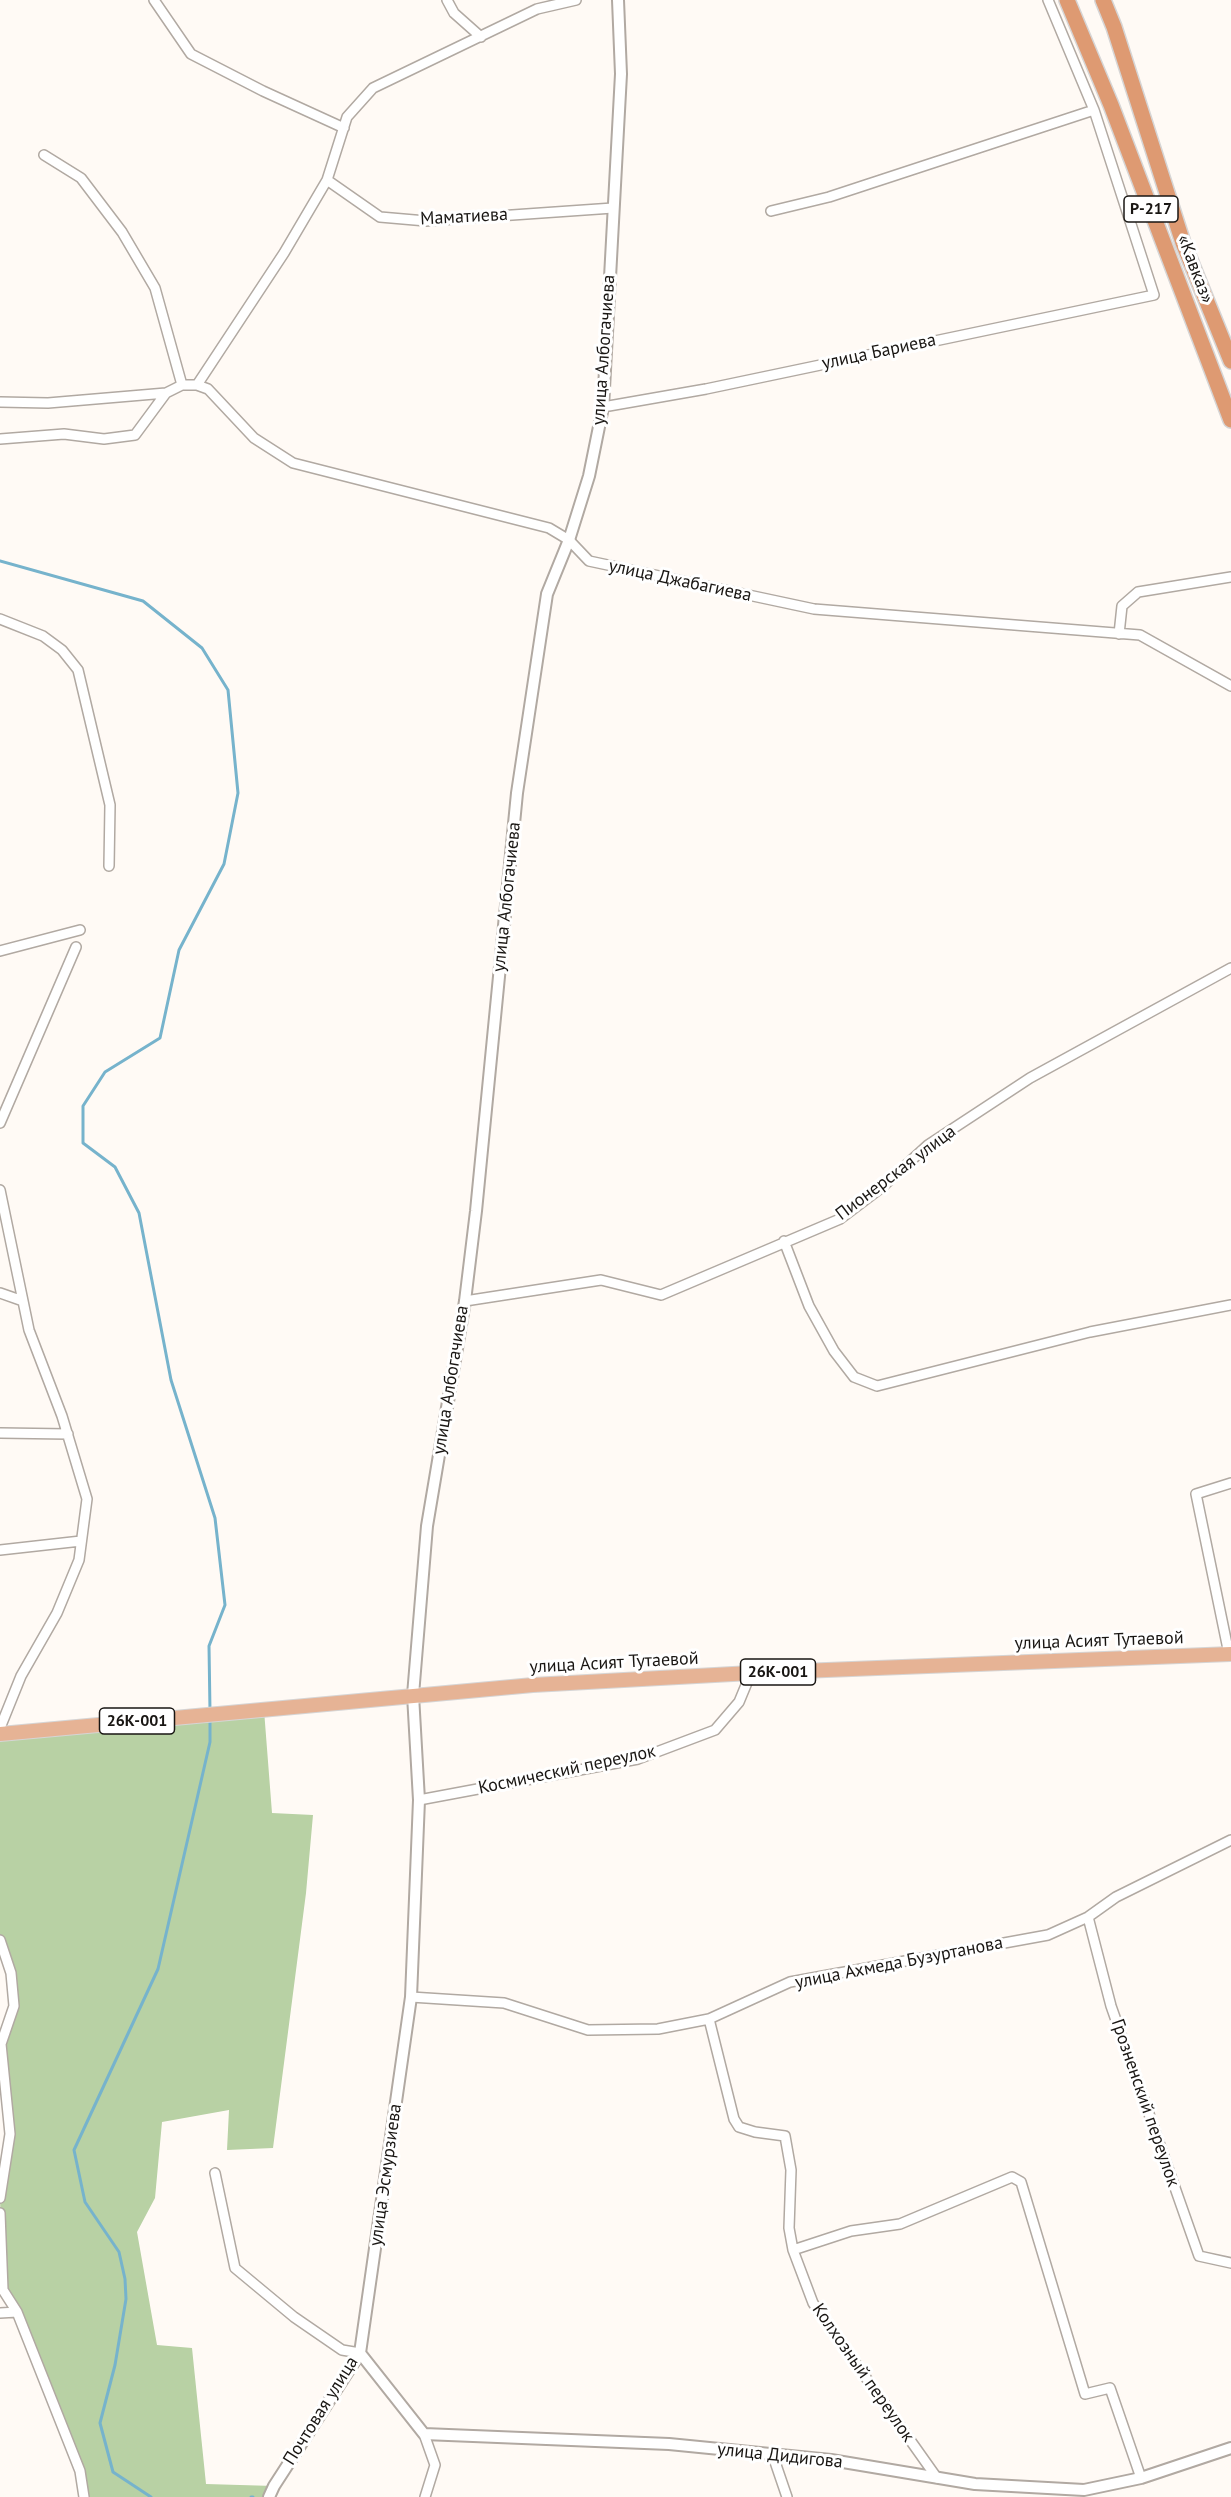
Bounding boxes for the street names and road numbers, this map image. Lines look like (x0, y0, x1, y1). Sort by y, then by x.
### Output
road number: Р-217 (1124, 196, 1178, 222)
street label: Маматиева (420, 204, 508, 230)
street label: «Кавказ» (1172, 232, 1218, 306)
street label: улица Албогачиева (588, 274, 620, 426)
street label: улица Бариева (820, 329, 938, 375)
street label: улица Джабагиева (607, 555, 753, 607)
street label: улица Албогачиева (488, 821, 526, 973)
street label: Пионерская улица (832, 1121, 960, 1225)
street label: улица Албогачиева (429, 1304, 473, 1456)
street label: улица Асият Тутаевой (1014, 1627, 1184, 1655)
street label: улица Асият Тутаевой (529, 1648, 699, 1678)
road number: 26К-001 (740, 1659, 816, 1685)
road number: 26К-001 (100, 1708, 174, 1734)
street label: Космический переулок (476, 1741, 658, 1799)
street label: улица Ахмеда Бузуртанова (793, 1932, 1005, 1994)
street label: Грозненский переулок (1106, 2016, 1184, 2190)
street label: улица Эсмурзиева (365, 2102, 407, 2248)
street label: Колхозный переулок (807, 2300, 919, 2446)
street label: Почтовая улица (279, 2353, 363, 2469)
street label: улица Дидигова (716, 2439, 844, 2473)

